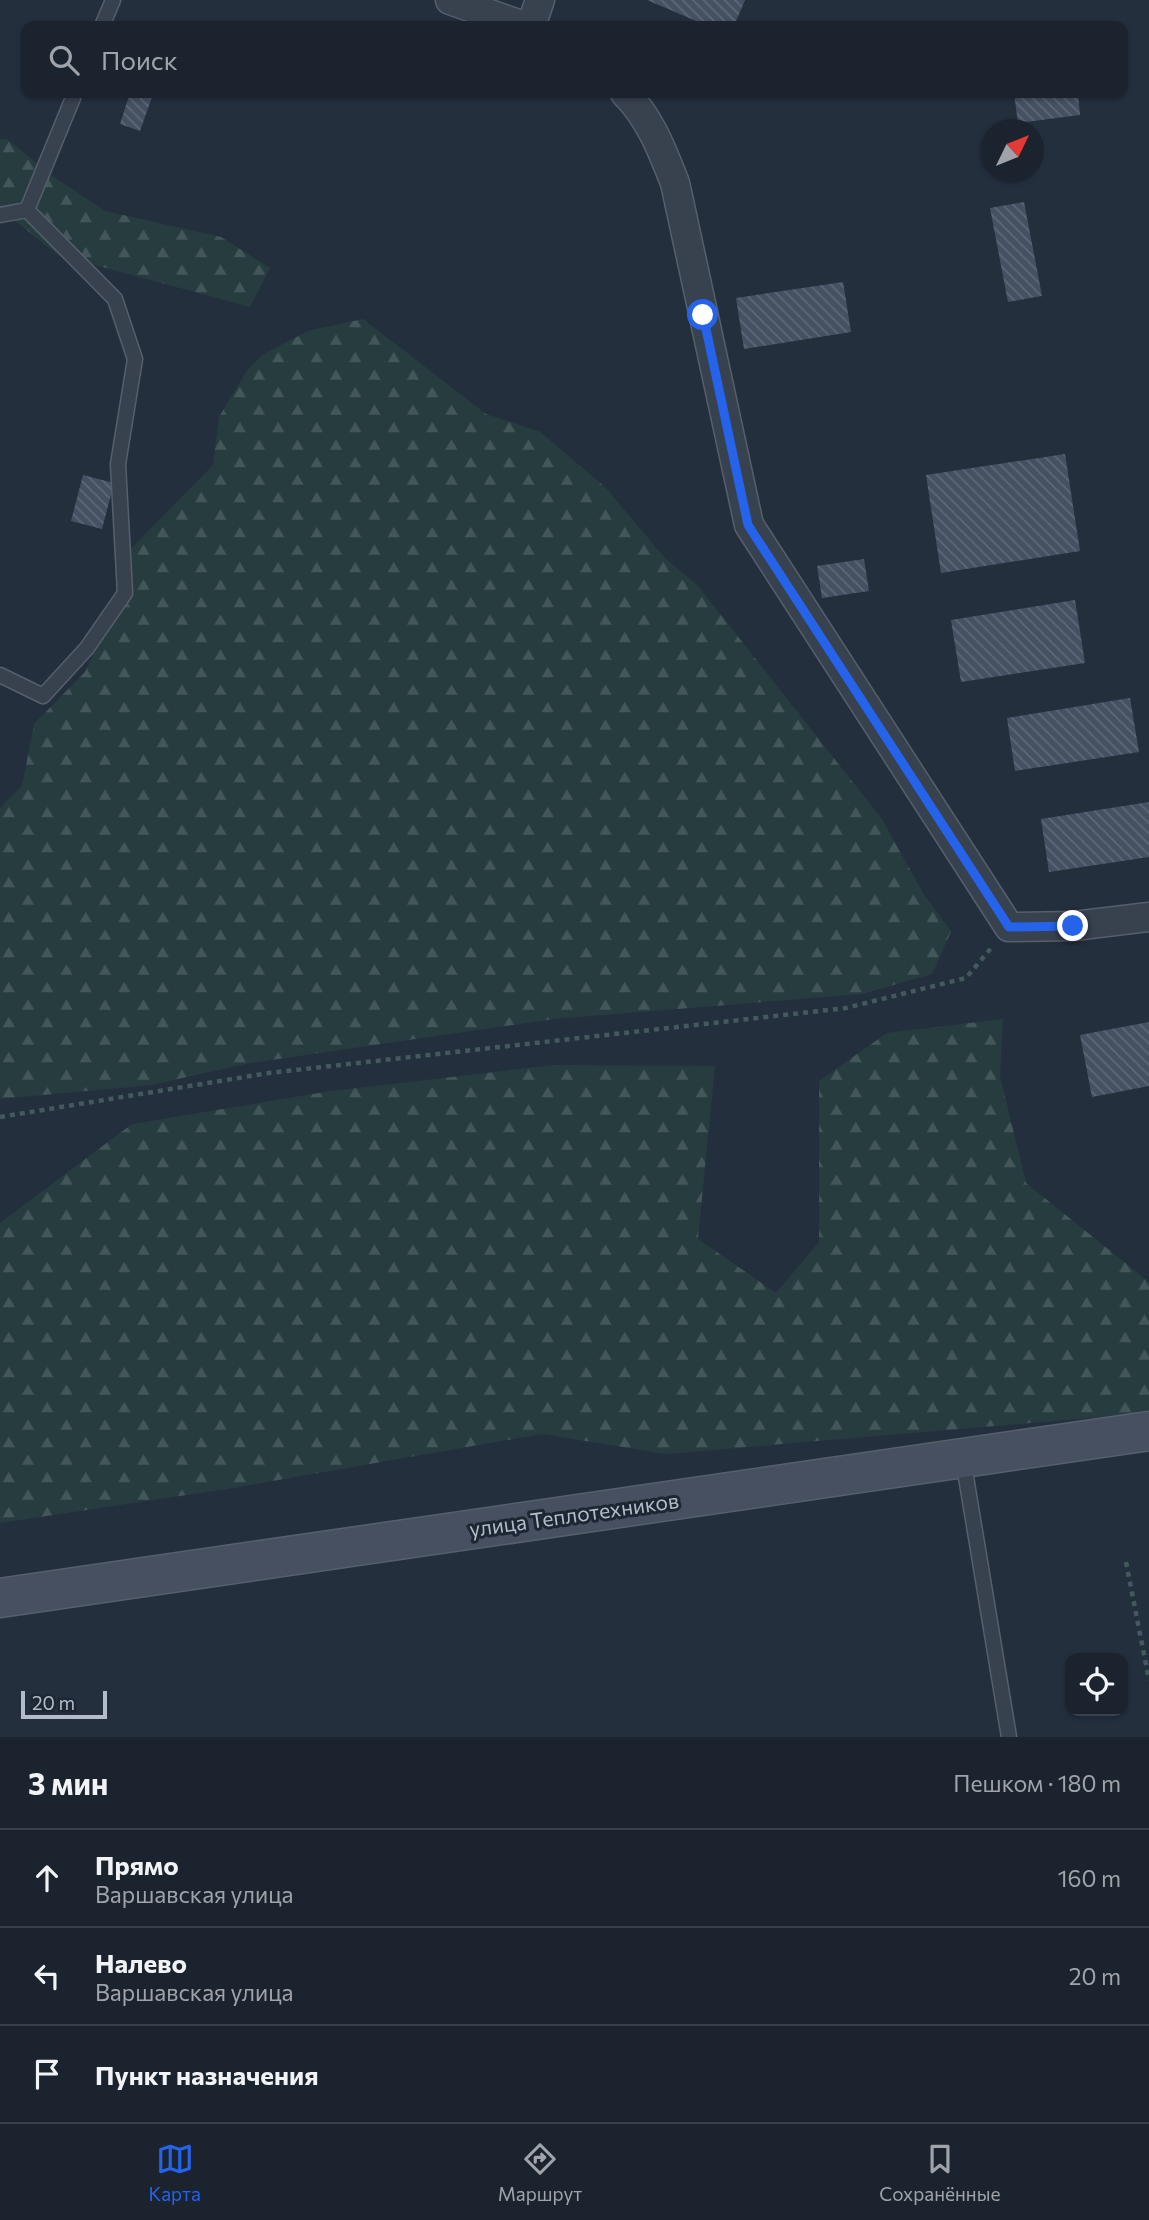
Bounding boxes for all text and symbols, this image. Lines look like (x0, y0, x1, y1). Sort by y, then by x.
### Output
search box (21, 21, 1128, 98)
icon: search (45, 41, 83, 79)
text: Поиск (101, 44, 178, 75)
north arrow (981, 119, 1044, 182)
route start (687, 299, 718, 330)
route end (1057, 910, 1088, 941)
street label: улица Теплотехников (468, 1487, 680, 1541)
map controls (1065, 1653, 1128, 1716)
button: locate (1065, 1653, 1128, 1716)
scale bar (21, 1688, 107, 1720)
text: 20 m (32, 1691, 75, 1714)
text: 3 мин (28, 1764, 108, 1801)
text: Пешком · 180 m (953, 1769, 1121, 1797)
text: Прямо (95, 1849, 179, 1880)
icon: ahead (28, 1859, 66, 1897)
text: 160 m (1058, 1864, 1121, 1892)
text: Варшавская улица (95, 1880, 293, 1908)
text: Налево (95, 1947, 187, 1978)
icon: left (28, 1957, 66, 1995)
text: 20 m (1069, 1962, 1121, 1990)
text: Варшавская улица (95, 1978, 293, 2006)
icon: arrive (28, 2055, 66, 2093)
text: Пункт назначения (95, 2059, 319, 2090)
tab: Карта (148, 2140, 201, 2205)
tab: Маршрут (498, 2140, 582, 2205)
tab: Сохранённые (879, 2140, 1000, 2205)

